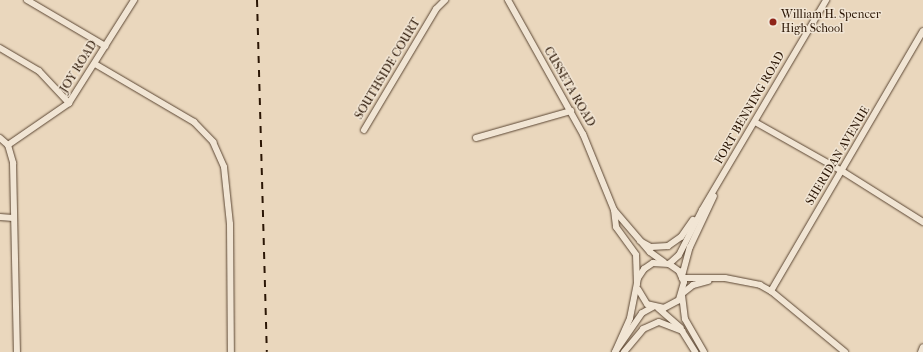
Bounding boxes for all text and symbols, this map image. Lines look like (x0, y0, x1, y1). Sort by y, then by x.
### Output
place label: William H. Spencer High School (781, 8, 881, 36)
street label: SOUTHSIDE COURT (352, 16, 424, 122)
marker: William H. Spencer High School (768, 17, 778, 27)
street label: JOY ROAD (57, 38, 101, 96)
street label: CUSSETA ROAD (540, 44, 598, 130)
street label: FORT BENNING ROAD (712, 49, 788, 167)
street label: SHERIDAN AVENUE (803, 104, 873, 208)

